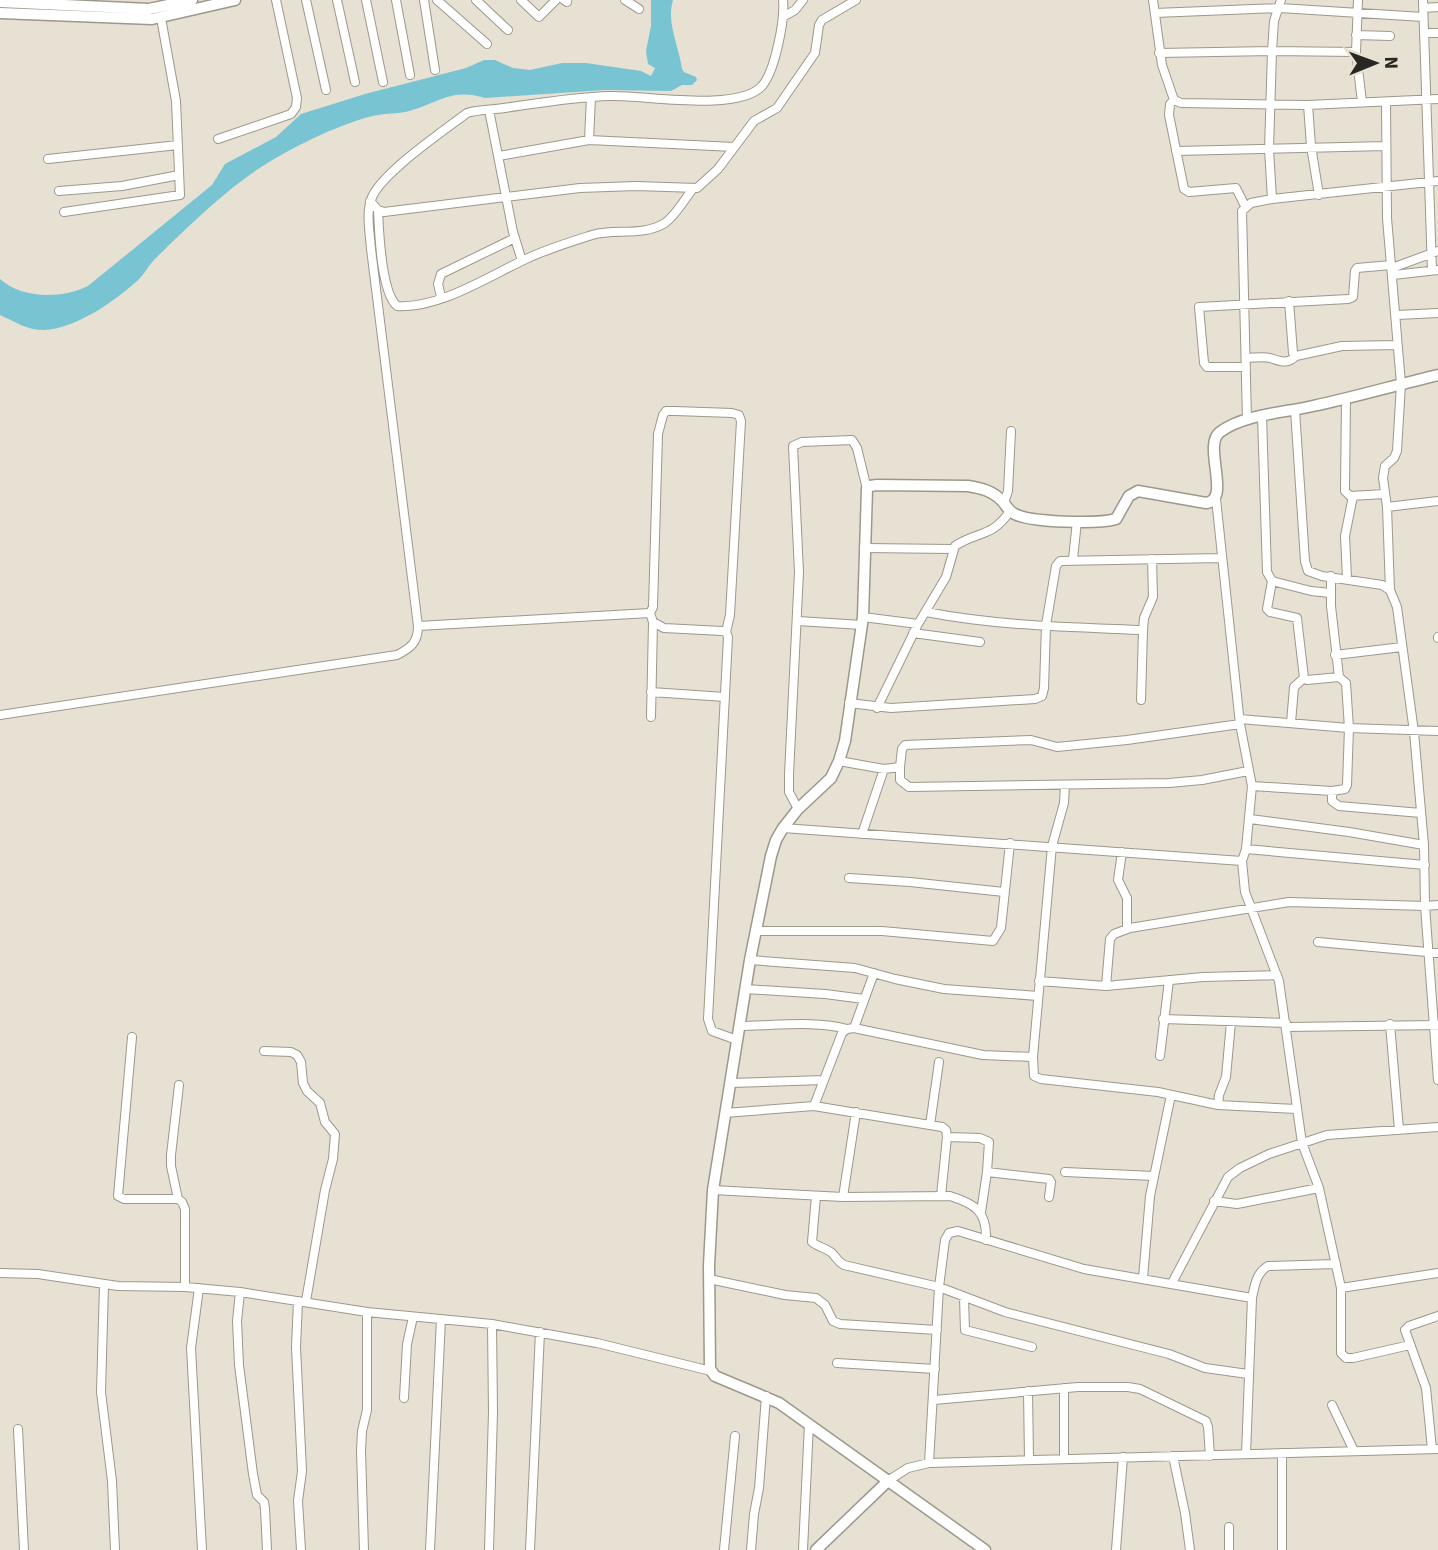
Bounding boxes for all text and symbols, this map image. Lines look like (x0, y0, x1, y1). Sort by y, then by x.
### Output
north arrow (1340, 28, 1410, 98)
text: N (1377, 56, 1404, 69)

